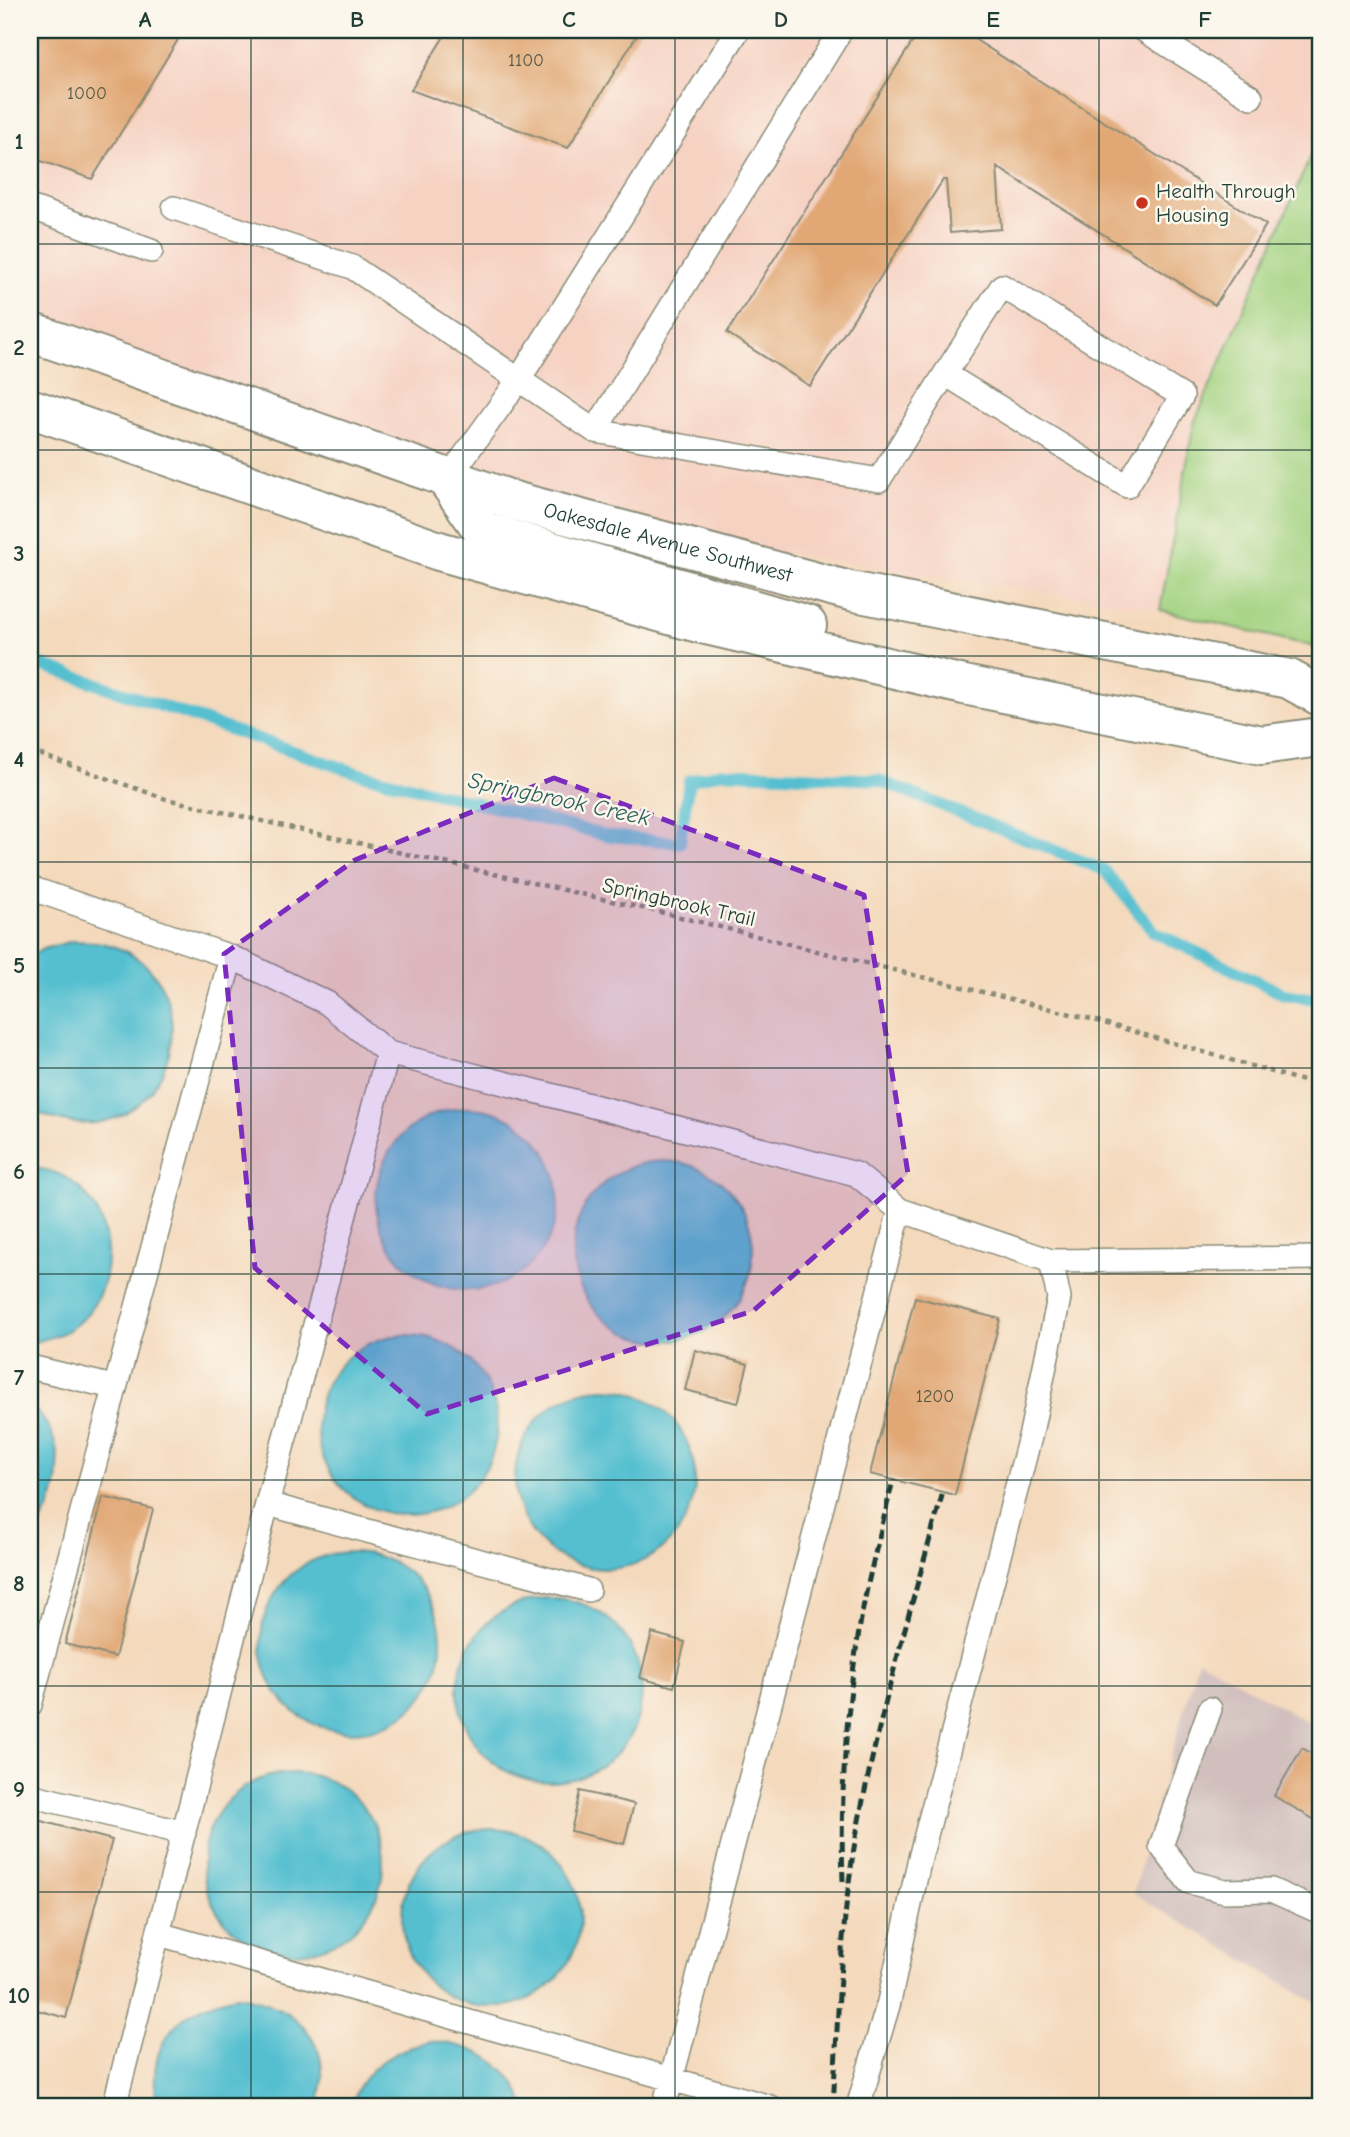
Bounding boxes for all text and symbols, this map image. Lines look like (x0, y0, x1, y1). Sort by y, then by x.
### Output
text: A (139, 6, 152, 33)
text: B (350, 6, 364, 33)
text: C (562, 6, 576, 33)
text: D (774, 6, 788, 33)
text: E (986, 6, 1000, 33)
text: F (1198, 6, 1212, 33)
house number: 1100 (508, 50, 544, 71)
house number: 1000 (67, 83, 107, 104)
text: 1 (14, 128, 24, 155)
place label: Health Through Housing (1156, 179, 1296, 227)
marker: Health Through Housing (1134, 195, 1150, 211)
text: 2 (13, 334, 25, 361)
street label: Oakesdale Avenue Southwest (541, 497, 796, 587)
text: 3 (13, 540, 25, 567)
text: 4 (14, 746, 25, 773)
water label: Springbrook Creek (466, 767, 653, 832)
street label: Springbrook Trail (600, 873, 758, 931)
text: 5 (13, 952, 25, 979)
text: 6 (13, 1158, 25, 1185)
text: 7 (14, 1364, 25, 1391)
house number: 1200 (916, 1386, 954, 1407)
text: 8 (13, 1570, 25, 1597)
text: 9 (13, 1776, 25, 1803)
text: 10 (8, 1982, 30, 2009)

